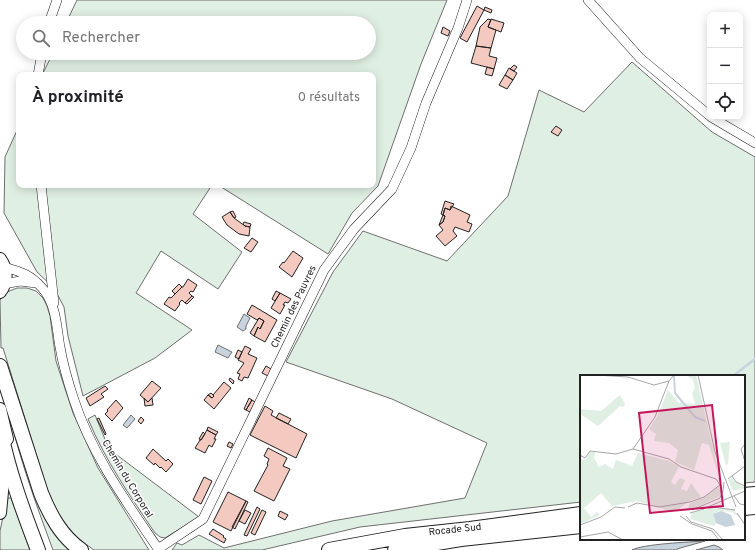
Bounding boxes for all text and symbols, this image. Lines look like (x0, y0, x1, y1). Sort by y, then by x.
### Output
map controls (707, 12, 743, 120)
button: + (707, 12, 743, 48)
search box (16, 16, 376, 60)
icon: search (30, 27, 52, 49)
text: Rechercher (62, 29, 140, 48)
button: − (707, 48, 743, 84)
button: locate (707, 84, 743, 120)
text: À proximité (32, 87, 124, 109)
text: 0 résultats (298, 90, 360, 106)
street label: Chemin des Pauvres (268, 263, 320, 351)
inset map (580, 375, 745, 540)
street label: Chemin du Corporal (98, 437, 156, 521)
street label: Rocade Sud (428, 521, 482, 539)

